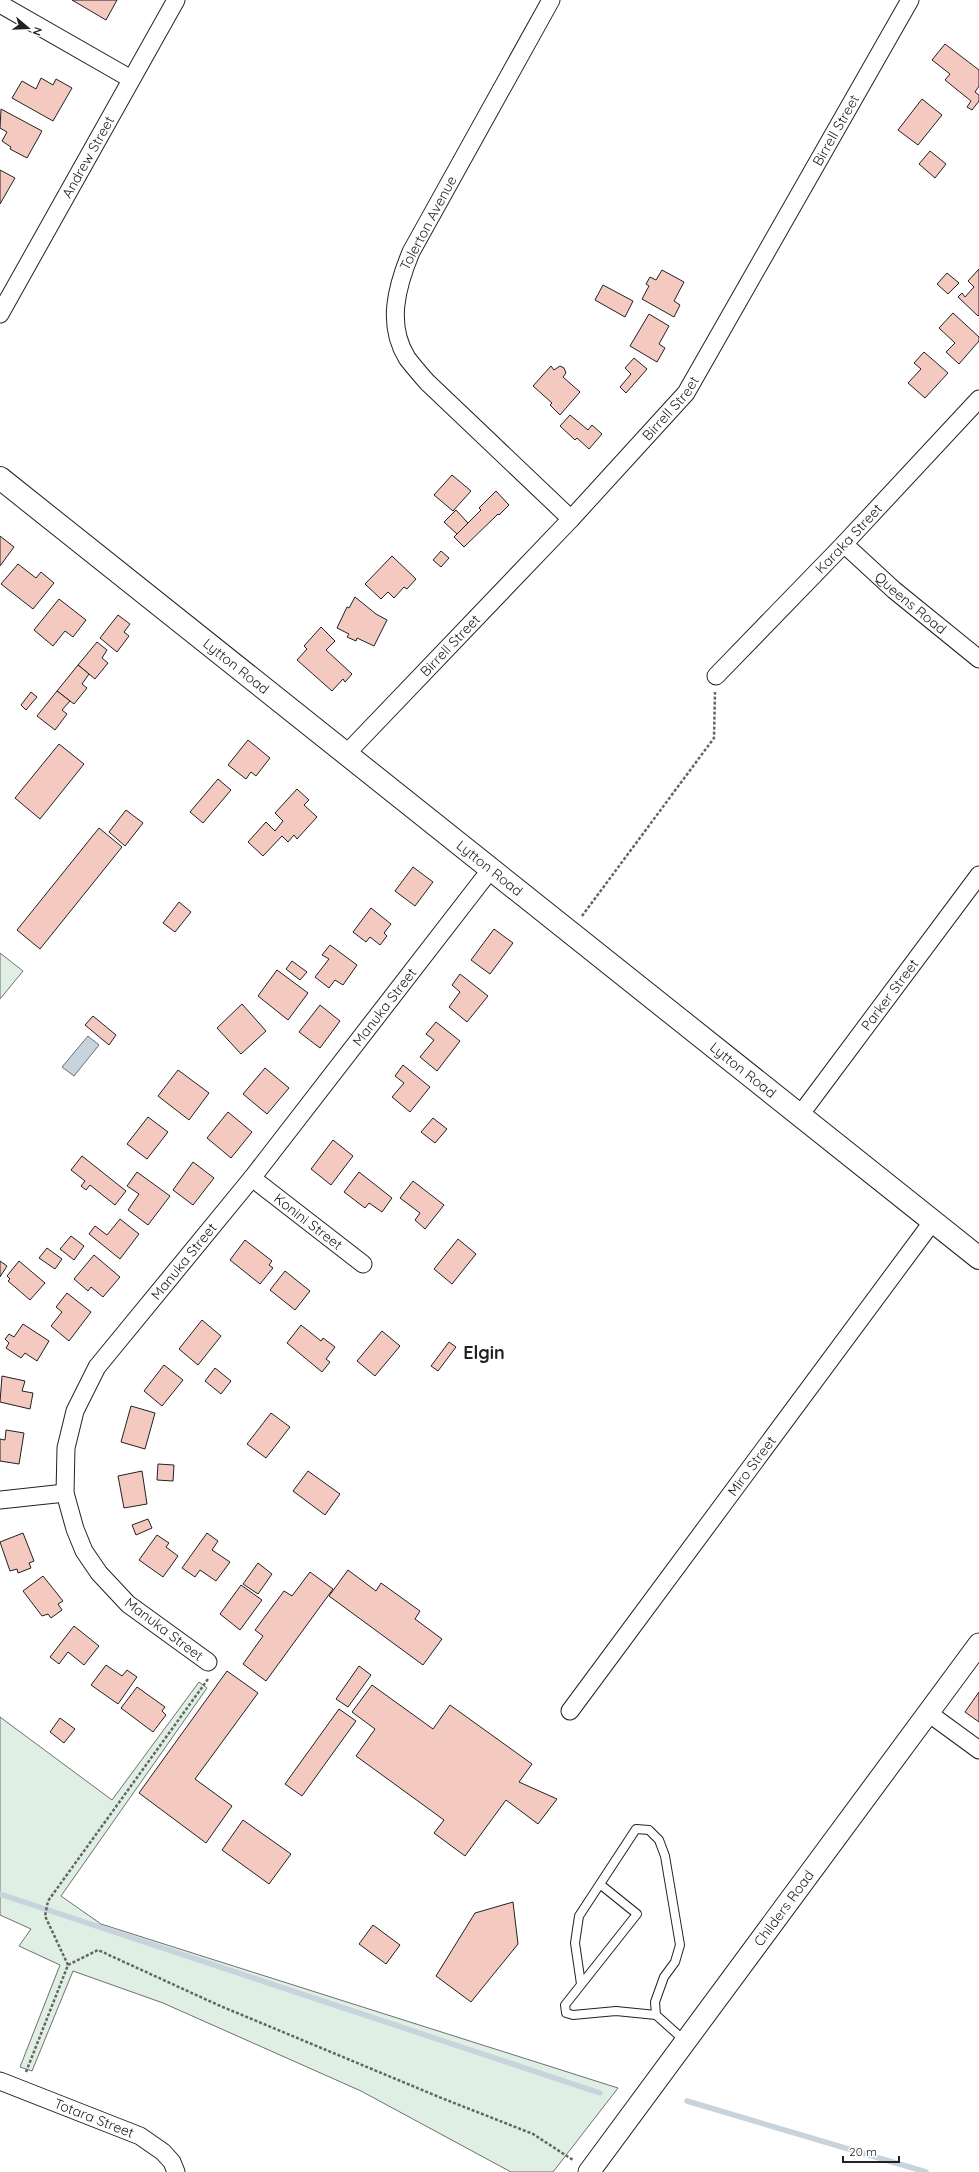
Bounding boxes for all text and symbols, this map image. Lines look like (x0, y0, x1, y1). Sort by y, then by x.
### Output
north arrow (8, 8, 48, 48)
text: N (30, 25, 45, 37)
street label: Birrell Street (808, 91, 863, 169)
street label: Andrew Street (58, 113, 118, 201)
street label: Tolerton Avenue (396, 173, 461, 273)
street label: Birrell Street (638, 373, 703, 444)
street label: Karaka Street (811, 500, 886, 577)
street label: Queens Road (871, 568, 950, 638)
street label: Birrell Street (416, 610, 484, 680)
street label: Lytton Road (199, 634, 273, 698)
street label: Lytton Road (453, 836, 526, 900)
street label: Parker Street (857, 955, 922, 1034)
street label: Manuka Street (348, 964, 420, 1050)
street label: Lytton Road (706, 1038, 780, 1102)
street label: Konini Street (270, 1189, 346, 1254)
street label: Manuka Street (147, 1219, 221, 1303)
district label: Elgin (463, 1341, 505, 1364)
street label: Miro Street (723, 1432, 780, 1500)
street label: Manuka Street (121, 1593, 207, 1665)
street label: Childers Road (750, 1867, 818, 1950)
street label: Totara Street (51, 2094, 137, 2142)
scale bar (843, 2138, 899, 2164)
text: 20 m (849, 2144, 877, 2159)

